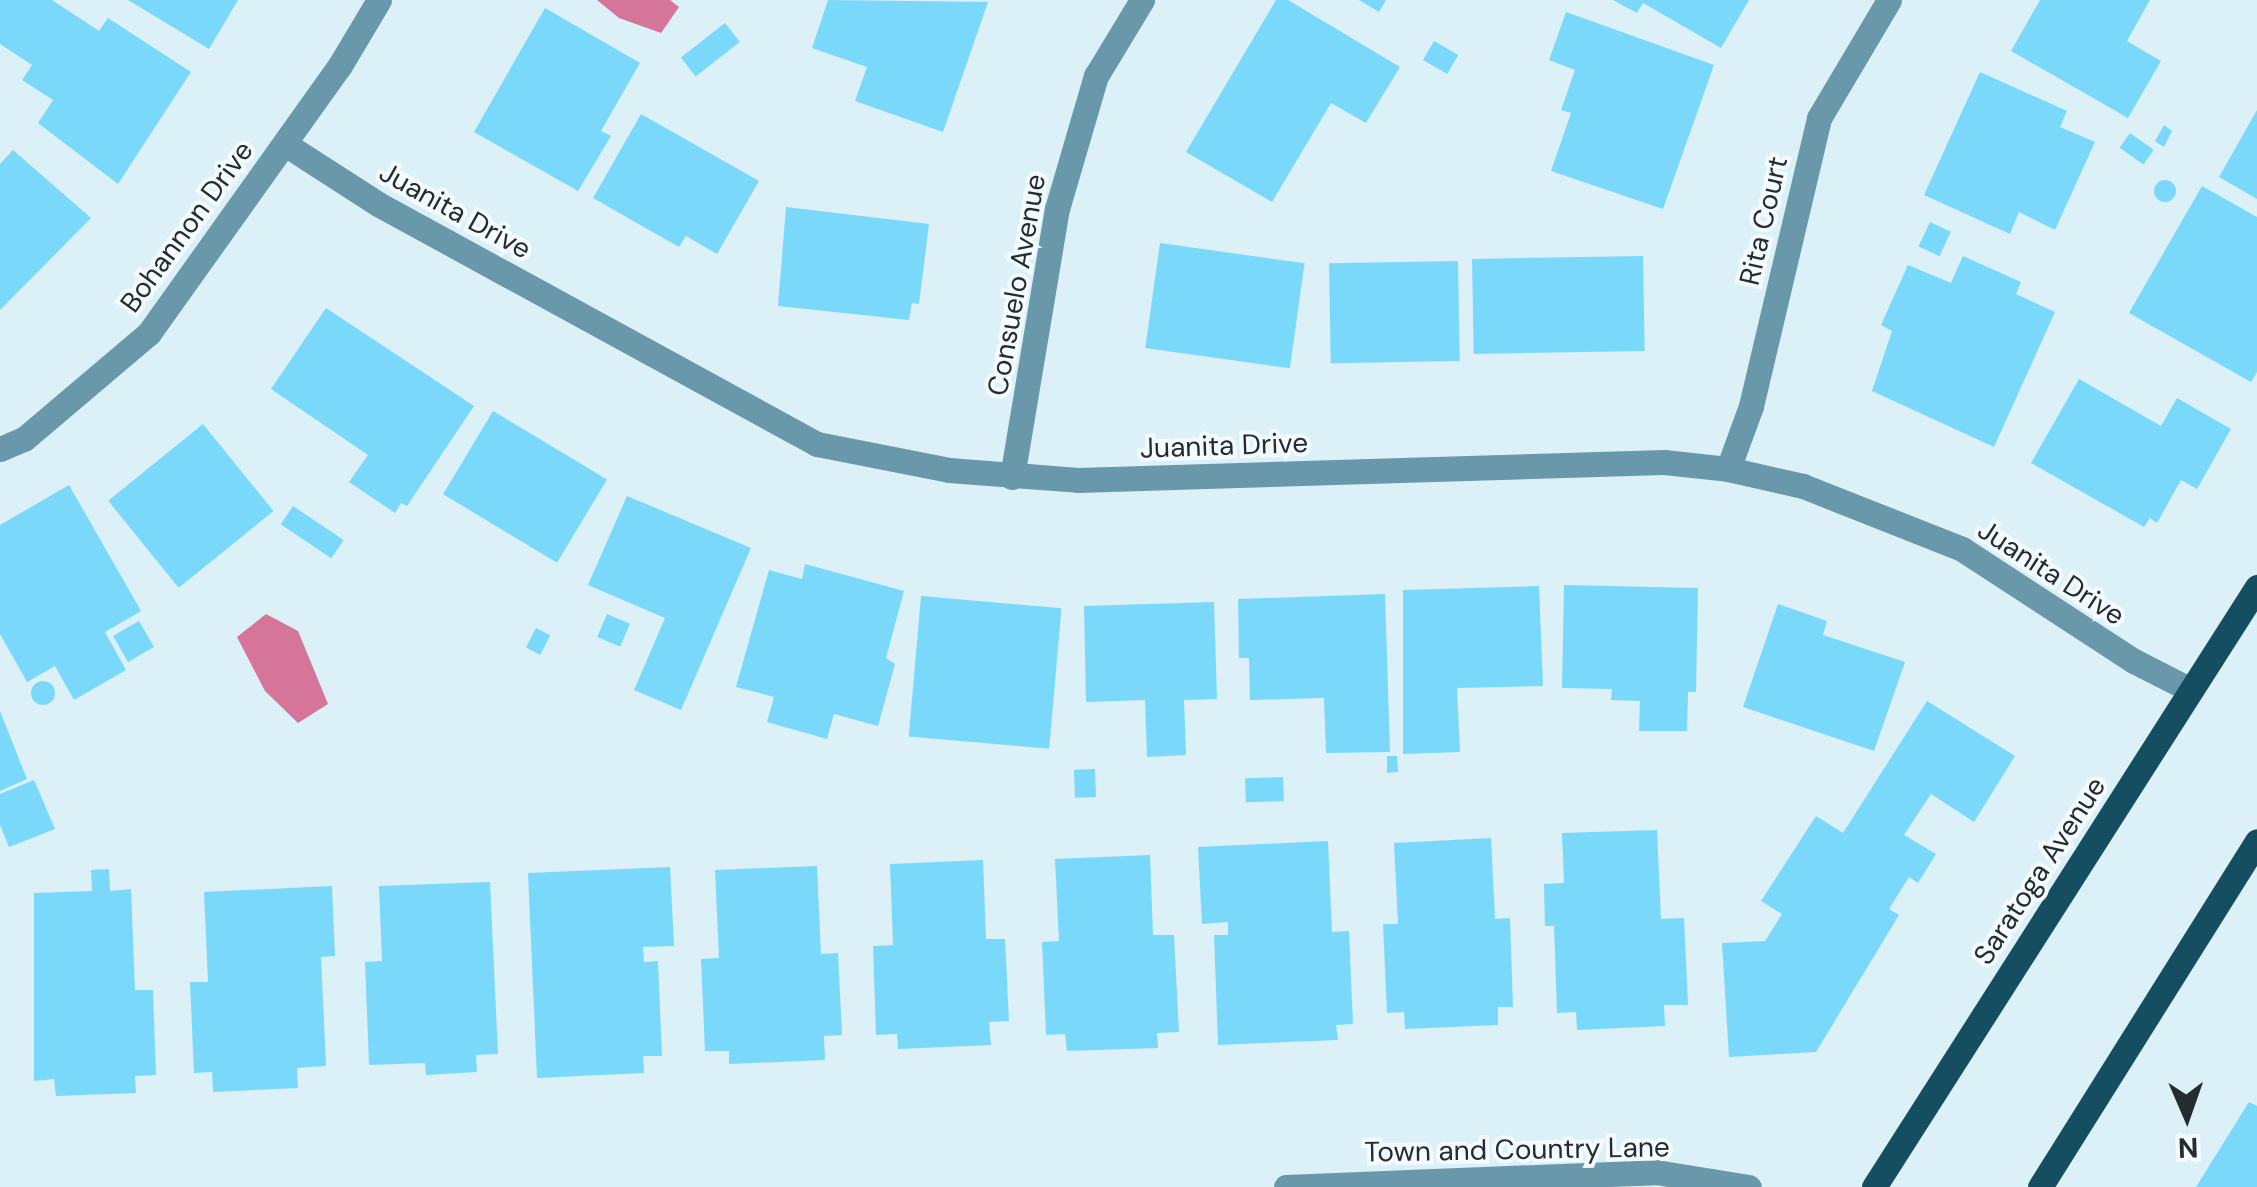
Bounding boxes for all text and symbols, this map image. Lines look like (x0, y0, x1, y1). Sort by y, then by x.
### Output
street label: Bohannon Drive (114, 135, 260, 319)
street label: Rita Court (1733, 153, 1795, 289)
street label: Juanita Drive (373, 156, 537, 266)
street label: Consuelo Avenue (981, 172, 1053, 398)
street label: Juanita Drive (1139, 426, 1309, 466)
street label: Juanita Drive (1971, 513, 2131, 633)
street label: Saratoga Avenue (1967, 771, 2113, 971)
north arrow (2137, 1067, 2237, 1167)
text: N (2177, 1129, 2199, 1166)
street label: Town and Country Lane (1364, 1131, 1670, 1169)

